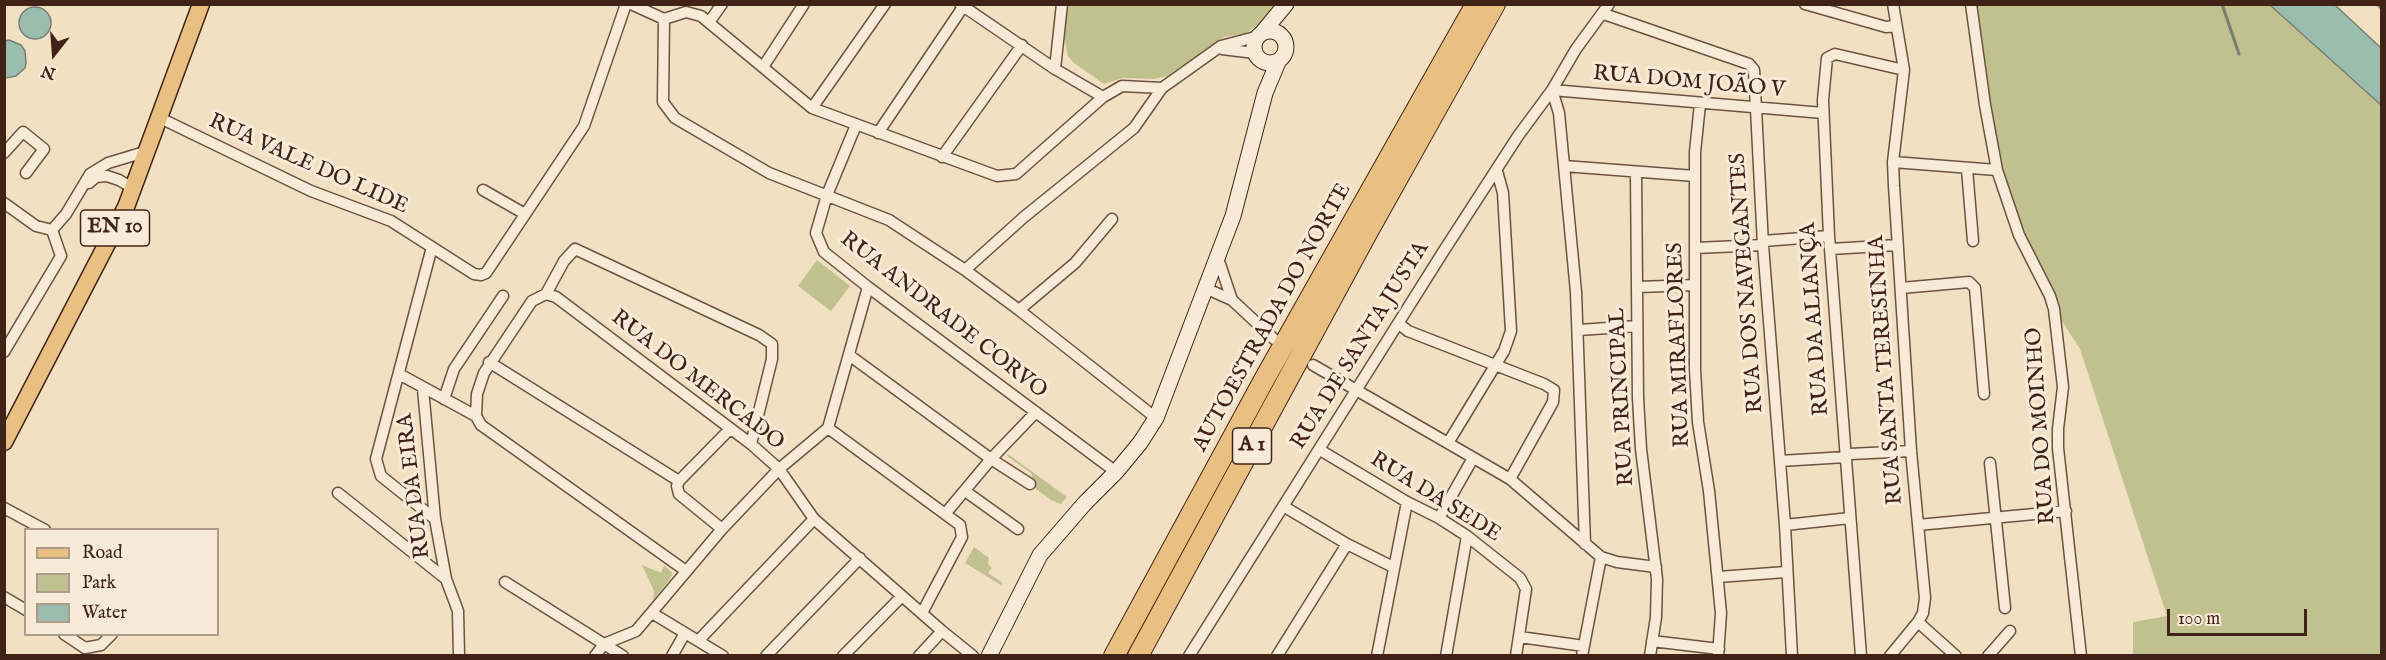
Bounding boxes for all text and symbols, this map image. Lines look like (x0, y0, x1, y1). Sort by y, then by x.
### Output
north arrow (24, 24, 84, 84)
text: N (39, 60, 58, 83)
street label: RUA DOM JOÃO V (1592, 61, 1786, 105)
street label: RUA VALE DO LIDE (204, 109, 412, 221)
street label: RUA DOS NAVEGANTES (1726, 152, 1770, 414)
street label: AUTOESTRADA DO NORTE (1188, 179, 1358, 457)
road number: EN 10 (80, 210, 150, 246)
street label: RUA DA ALIANÇA (1796, 221, 1836, 417)
street label: RUA ANDRADE CORVO (834, 227, 1052, 405)
street label: RUA SANTA TERESINHA (1864, 234, 1910, 506)
street label: RUA DE SANTA JUSTA (1286, 237, 1436, 455)
street label: RUA MIRAFLORES (1663, 242, 1697, 448)
street label: RUA DO MERCADO (605, 305, 789, 457)
street label: RUA PRINCIPAL (1605, 307, 1641, 487)
street label: RUA DO MOINHO (2022, 326, 2062, 526)
street label: RUA DA EIRA (393, 412, 437, 560)
road number: A 1 (1232, 428, 1272, 464)
street label: RUA DA SEDE (1365, 447, 1505, 549)
legend (24, 528, 219, 636)
text: Road (82, 542, 123, 565)
text: Park (82, 572, 116, 595)
scale bar (2170, 597, 2310, 635)
text: Water (82, 602, 127, 625)
text: 100 m (2178, 608, 2220, 631)

